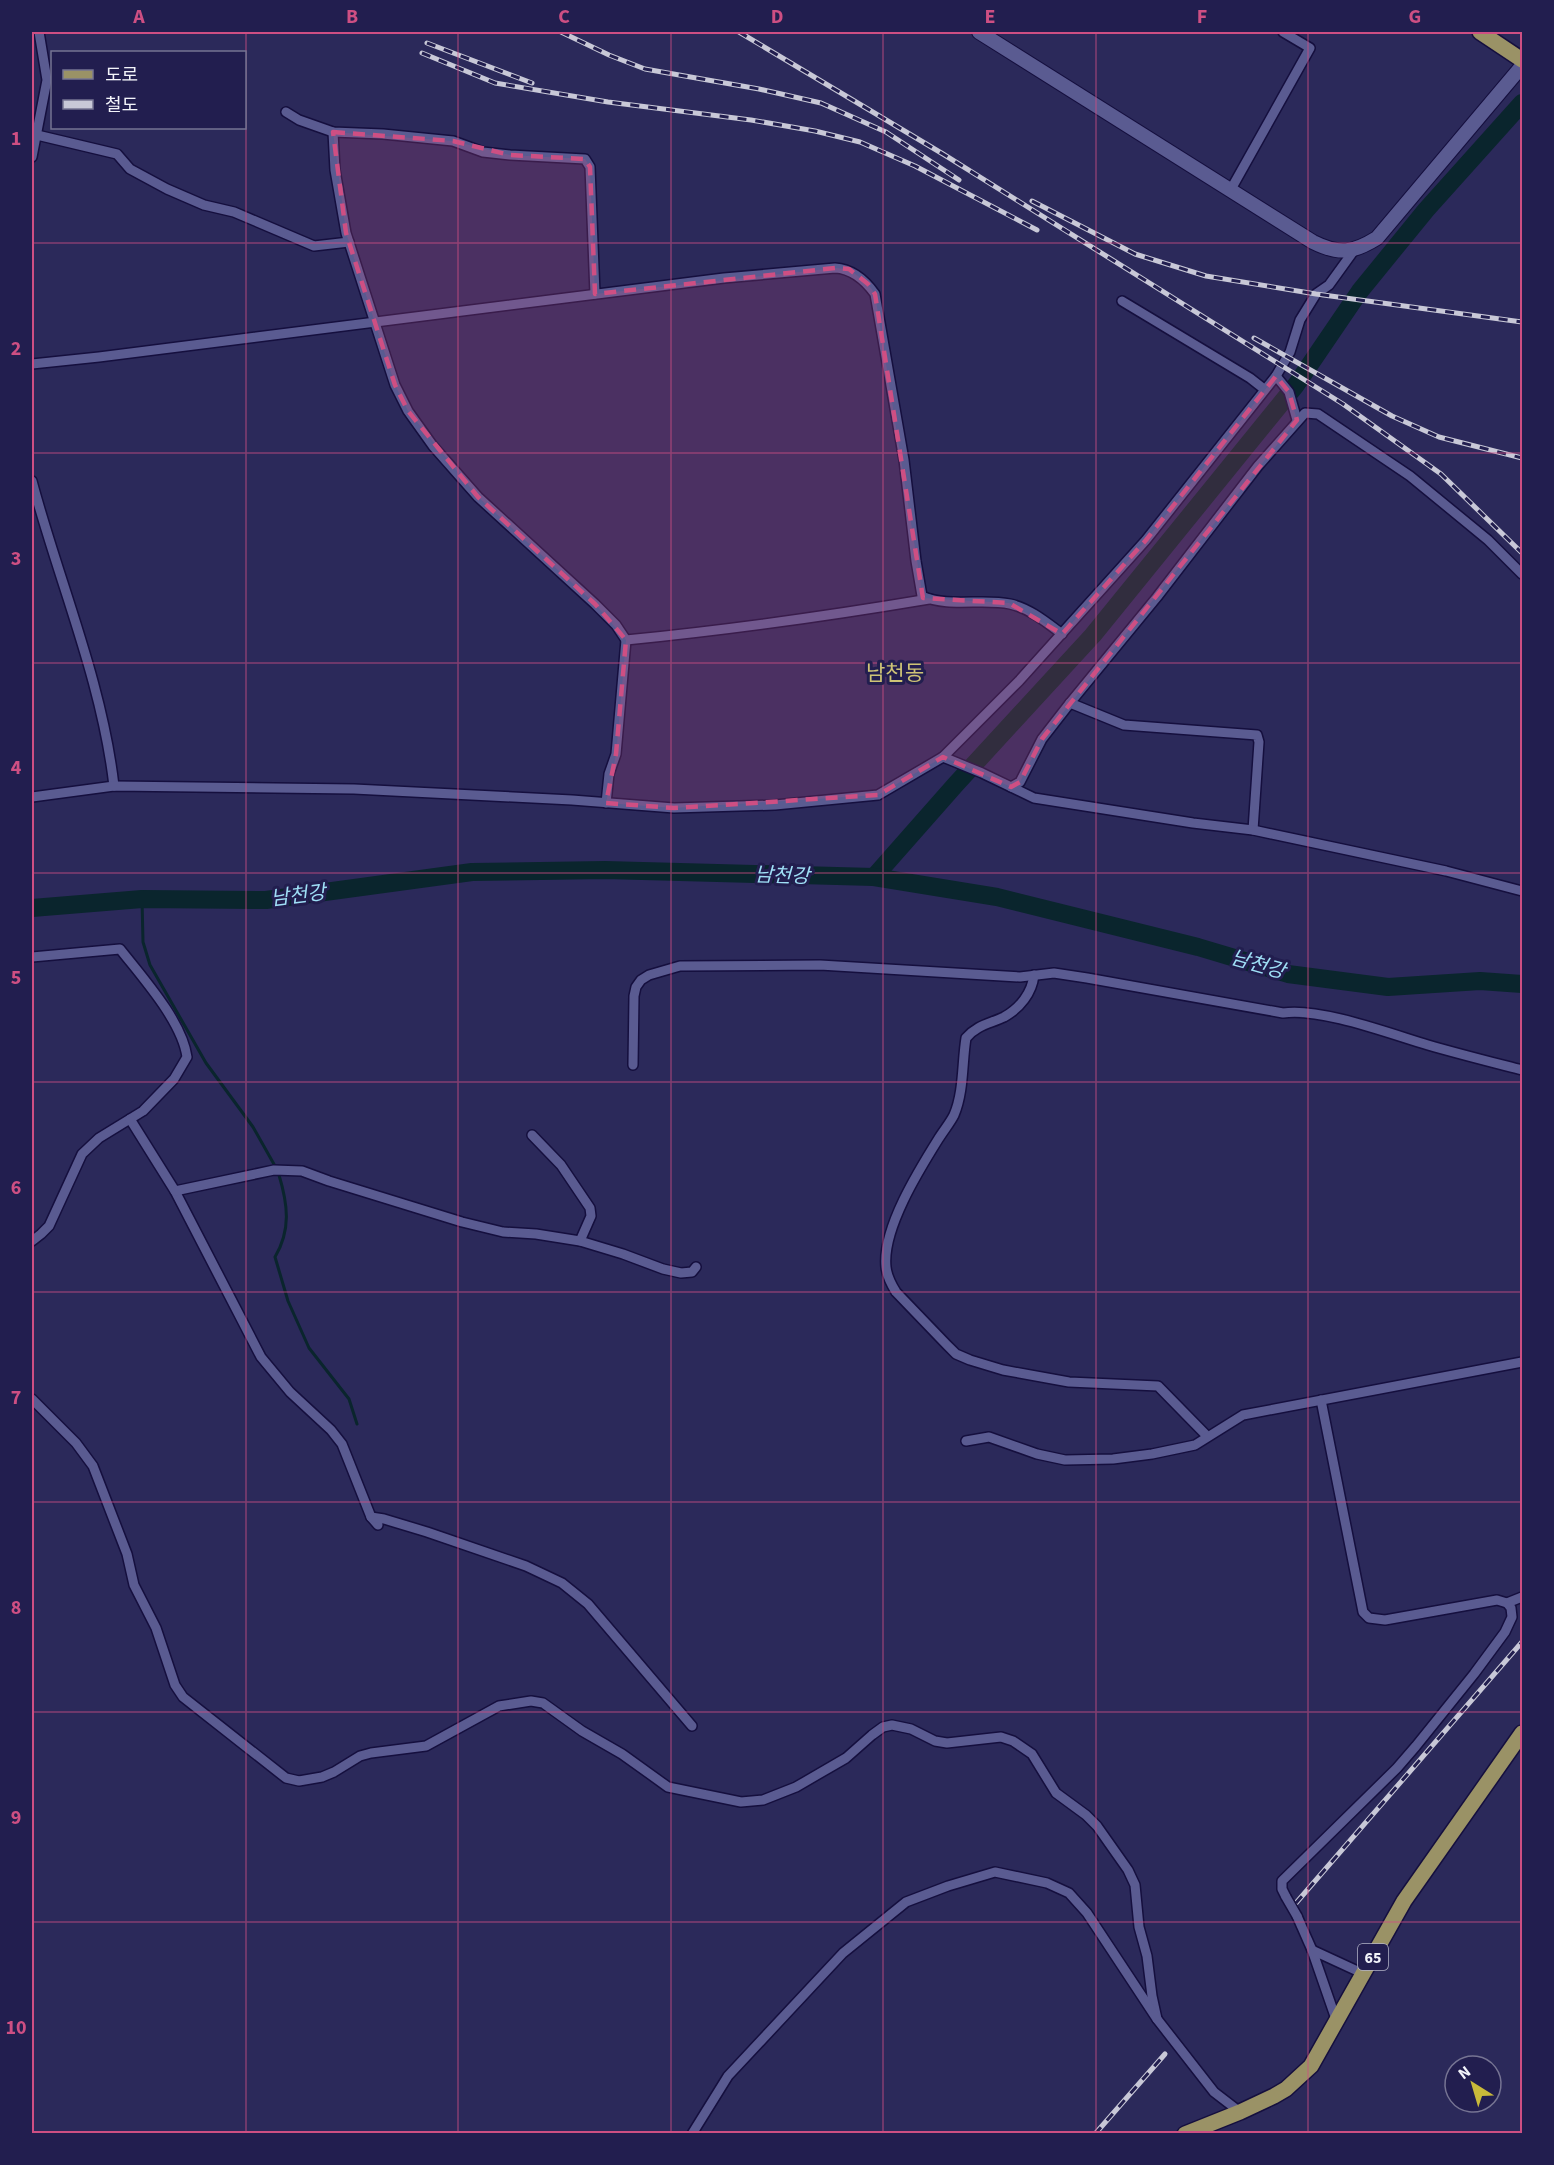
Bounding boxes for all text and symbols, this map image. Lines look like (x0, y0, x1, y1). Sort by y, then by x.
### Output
text: A (132, 3, 145, 31)
text: B (346, 3, 358, 31)
text: C (558, 3, 570, 31)
text: D (771, 3, 783, 31)
text: E (985, 3, 995, 31)
text: F (1197, 3, 1207, 31)
text: G (1409, 3, 1421, 31)
legend (51, 51, 246, 129)
text: 도로 (105, 63, 138, 88)
text: 철도 (105, 93, 138, 118)
text: 1 (11, 125, 21, 153)
text: 2 (11, 335, 21, 363)
text: 3 (11, 545, 21, 573)
district label: 남천동 (866, 658, 924, 688)
text: 4 (11, 754, 22, 782)
water label: 남천강 (754, 861, 813, 891)
water label: 남천강 (269, 878, 330, 913)
water label: 남천강 (1227, 944, 1291, 987)
text: 5 (11, 964, 21, 992)
text: 6 (11, 1174, 21, 1202)
text: 7 (11, 1384, 21, 1412)
text: 8 (11, 1594, 21, 1622)
text: 9 (11, 1804, 21, 1832)
road number: 65 (1358, 1944, 1388, 1970)
text: 10 (5, 2014, 27, 2042)
north arrow (1443, 2054, 1503, 2114)
text: N (1454, 2061, 1475, 2085)

